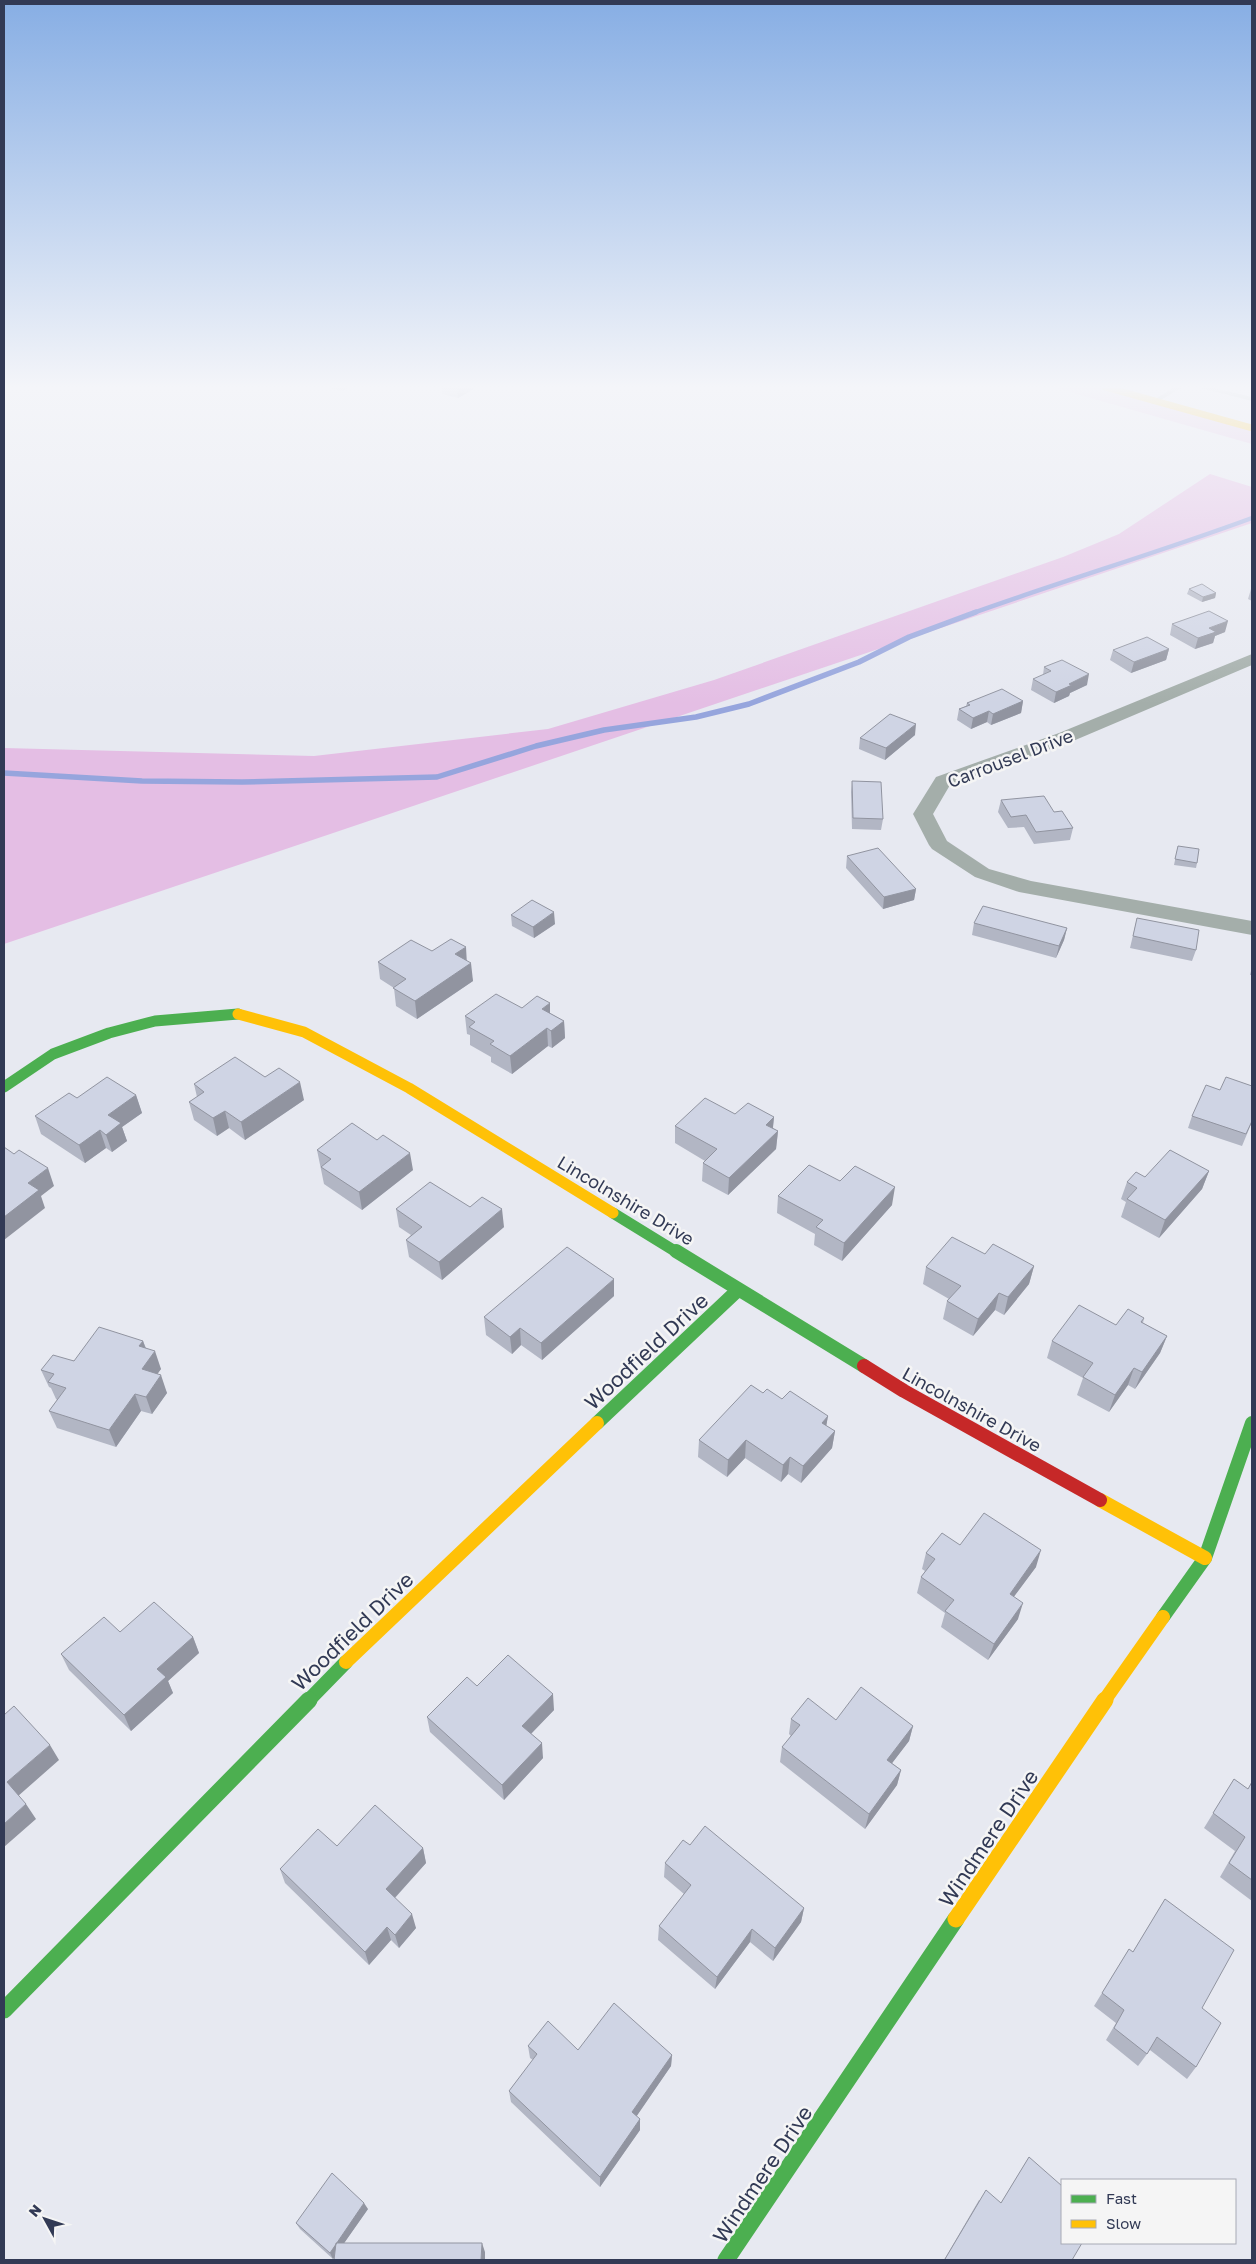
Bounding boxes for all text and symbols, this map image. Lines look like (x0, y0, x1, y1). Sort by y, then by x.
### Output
street label: Carrousel Drive (944, 724, 1076, 792)
street label: Lincolnshire Drive (554, 1151, 698, 1249)
street label: Woodfield Drive (579, 1287, 713, 1415)
street label: Lincolnshire Drive (899, 1362, 1045, 1456)
street label: Woodfield Drive (286, 1566, 418, 1696)
street label: Windmere Drive (933, 1764, 1043, 1912)
street label: Windmere Drive (707, 2100, 817, 2248)
legend (1061, 2179, 1236, 2244)
text: Fast (1106, 2189, 1137, 2207)
north arrow (20, 2194, 70, 2244)
text: N (25, 2201, 45, 2220)
text: Slow (1106, 2214, 1141, 2232)

